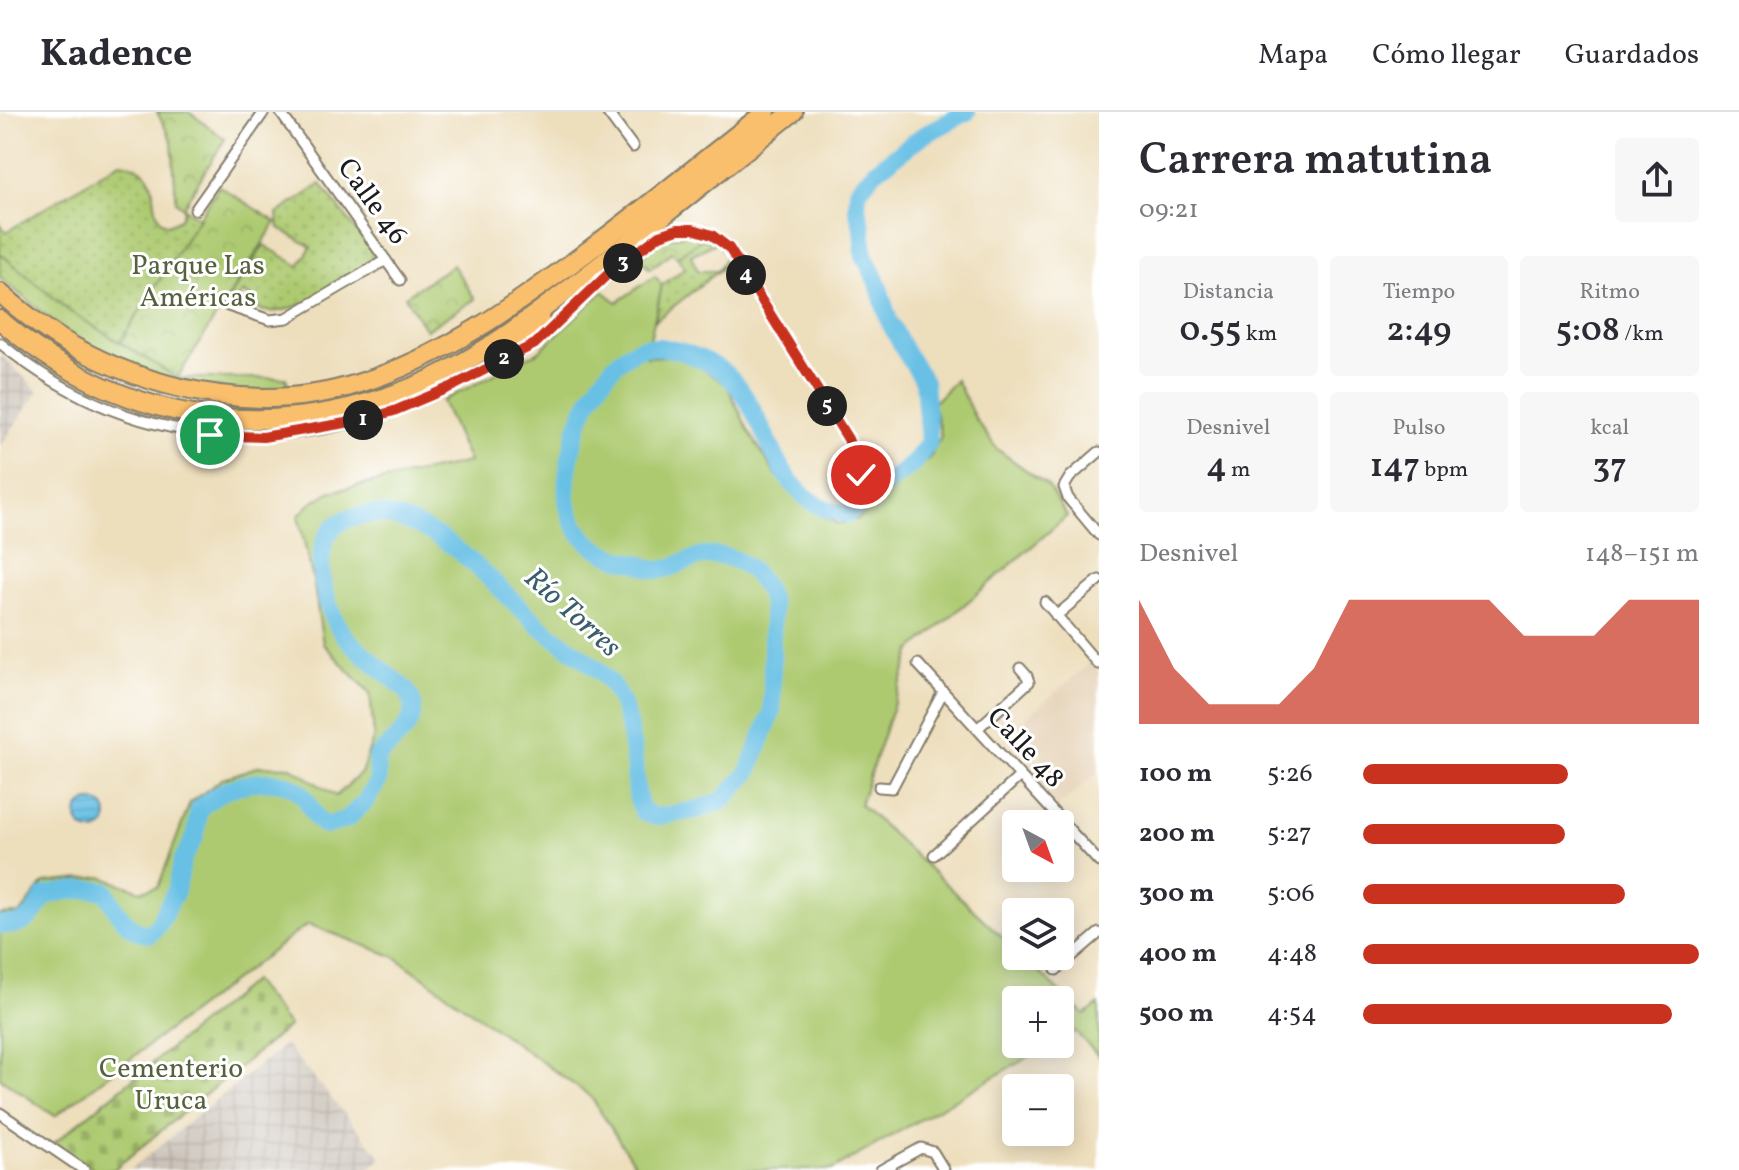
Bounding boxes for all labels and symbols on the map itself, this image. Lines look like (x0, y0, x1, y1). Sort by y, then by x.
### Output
street label: Calle 46 (327, 151, 417, 253)
pin: 3 (603, 243, 643, 283)
park label: Parque Las Américas (131, 247, 265, 318)
pin: 4 (726, 255, 766, 295)
pin: 2 (484, 339, 524, 379)
pin: 5 (807, 386, 847, 426)
pin: 1 (343, 400, 383, 440)
pin (176, 401, 244, 469)
pin (827, 441, 895, 509)
water label: Río Torres (514, 558, 630, 668)
street label: Calle 48 (977, 699, 1073, 797)
north arrow (1002, 810, 1074, 882)
park label: Cementerio Uruca (99, 1050, 243, 1121)

